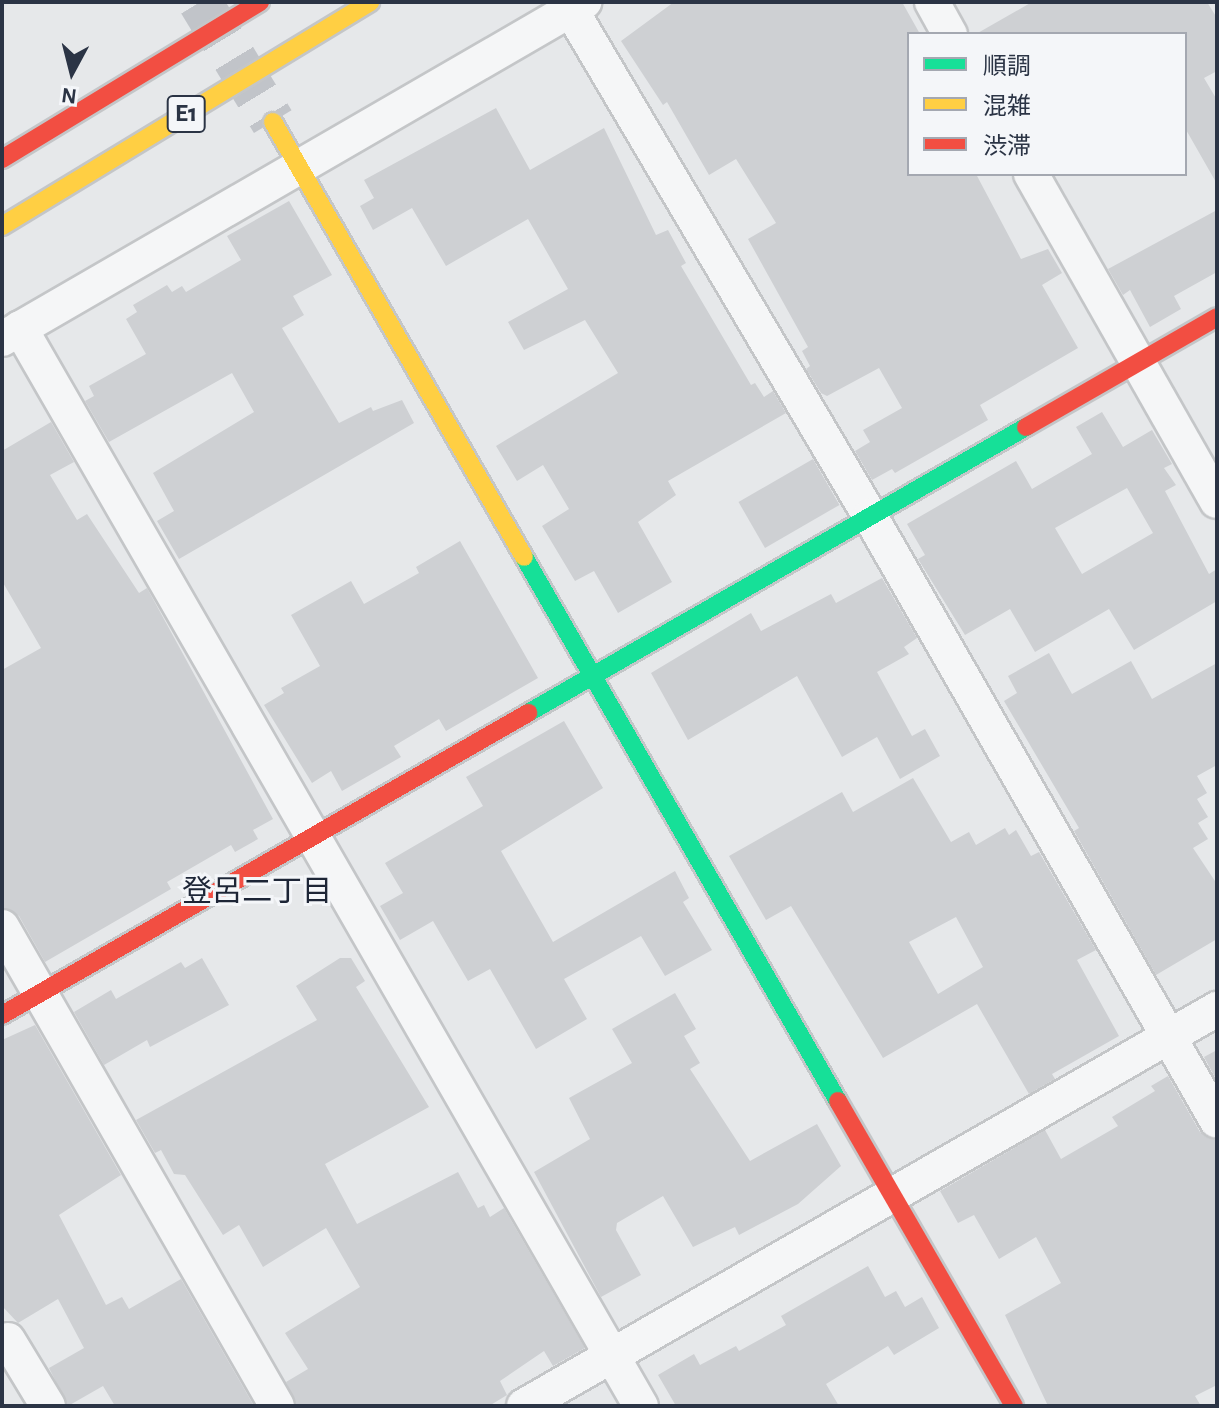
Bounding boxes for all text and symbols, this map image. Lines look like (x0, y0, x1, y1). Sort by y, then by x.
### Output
north arrow (32, 32, 112, 112)
legend (907, 32, 1187, 176)
text: 順調 (983, 55, 1031, 79)
text: N (60, 84, 78, 108)
road number: E1 (166, 92, 206, 136)
text: 混雑 (983, 95, 1031, 119)
text: 渋滞 (983, 135, 1031, 159)
district label: 登呂二丁目 (182, 874, 332, 910)

